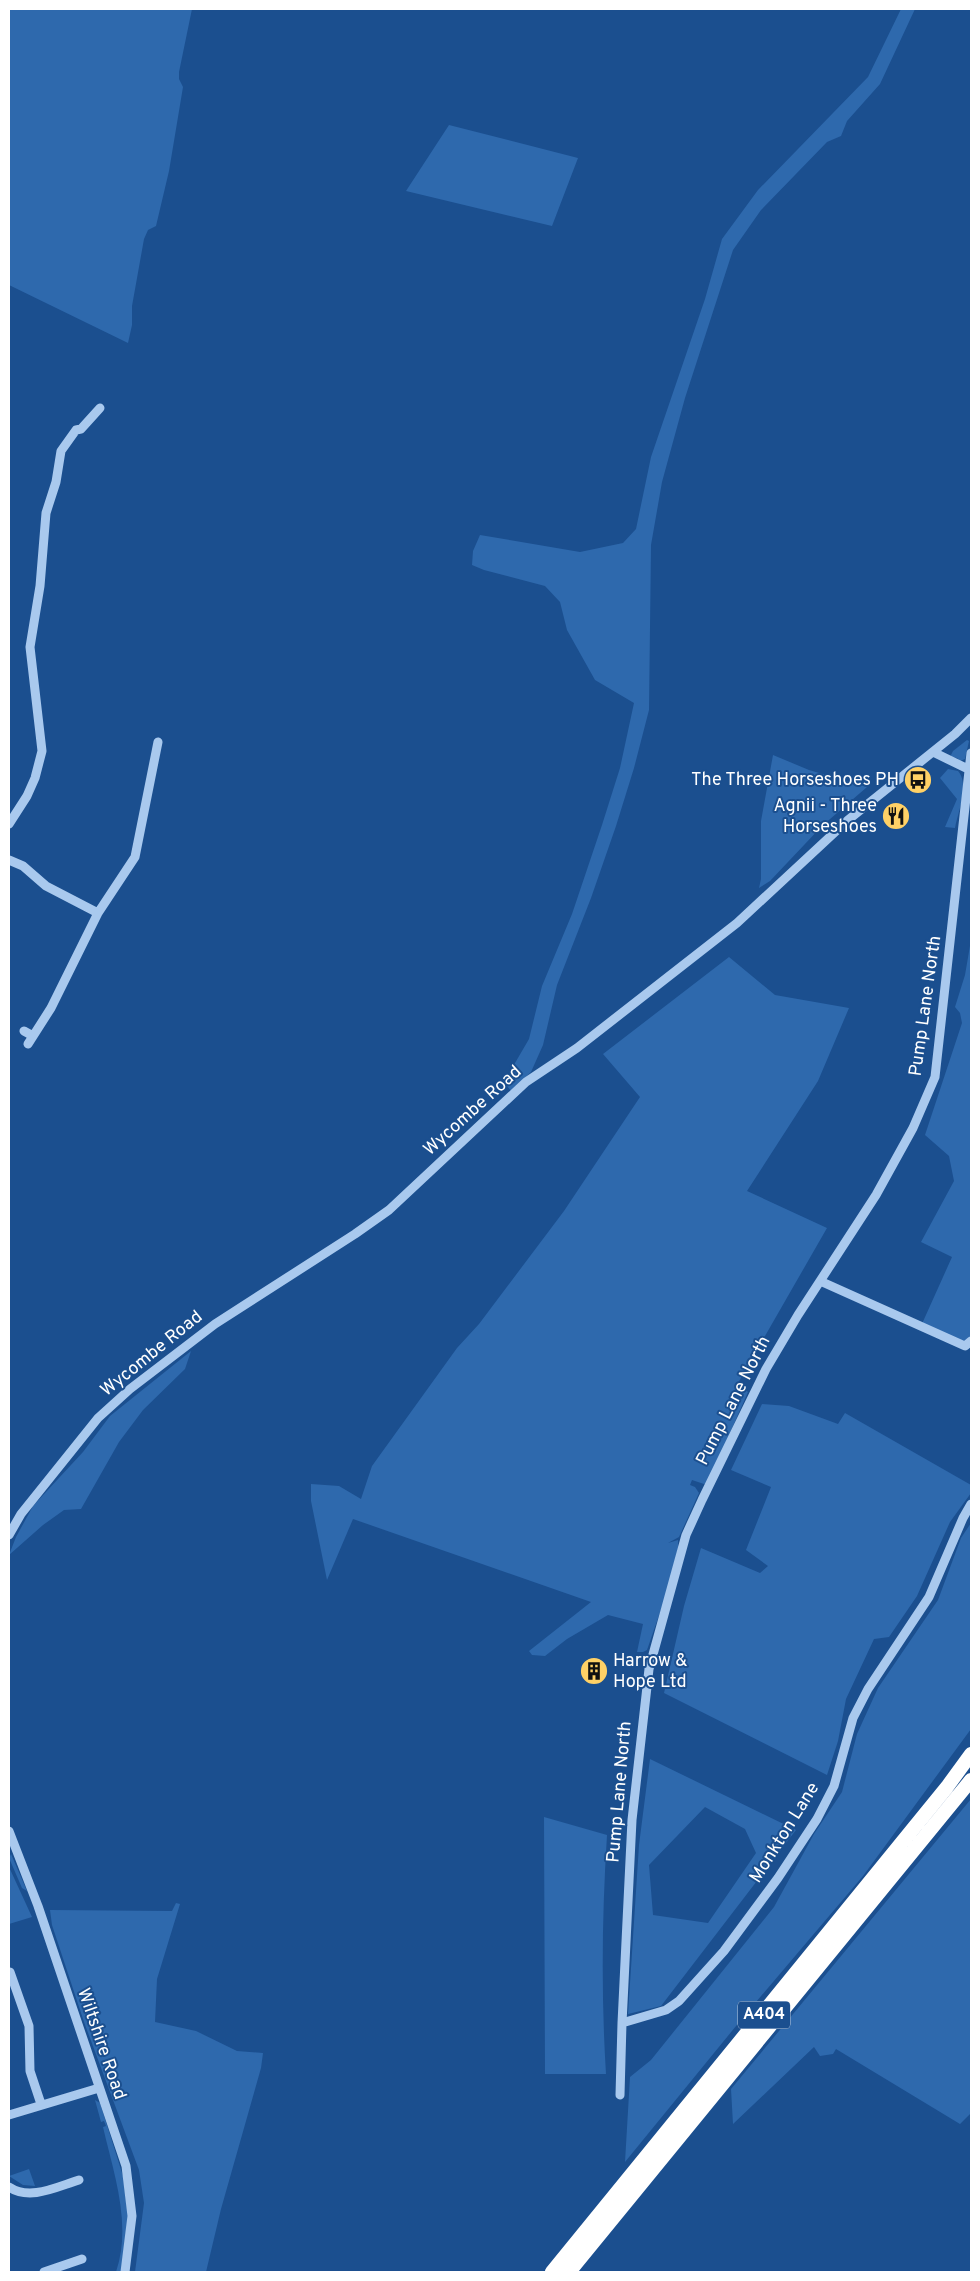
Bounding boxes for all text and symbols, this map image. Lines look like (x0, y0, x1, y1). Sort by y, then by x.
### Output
bus stop icon: The Three Horseshoes PH (903, 765, 933, 795)
place label: The Three Horseshoes PH (691, 769, 899, 792)
place label: Agnii - Three Horseshoes (773, 795, 877, 839)
restaurant icon: Agnii - Three Horseshoes (881, 801, 911, 831)
street label: Pump Lane North (905, 934, 947, 1078)
street label: Wycombe Road (419, 1061, 527, 1161)
street label: Wycombe Road (96, 1306, 208, 1402)
street label: Pump Lane North (692, 1333, 776, 1469)
place label: Harrow & Hope Ltd (613, 1650, 687, 1694)
building icon: Harrow & Hope Ltd (579, 1656, 609, 1686)
street label: Pump Lane North (602, 1720, 638, 1864)
street label: Monkton Lane (745, 1778, 825, 1888)
street label: Wiltshire Road (71, 1985, 131, 2103)
road number: A404 (738, 2002, 790, 2028)

